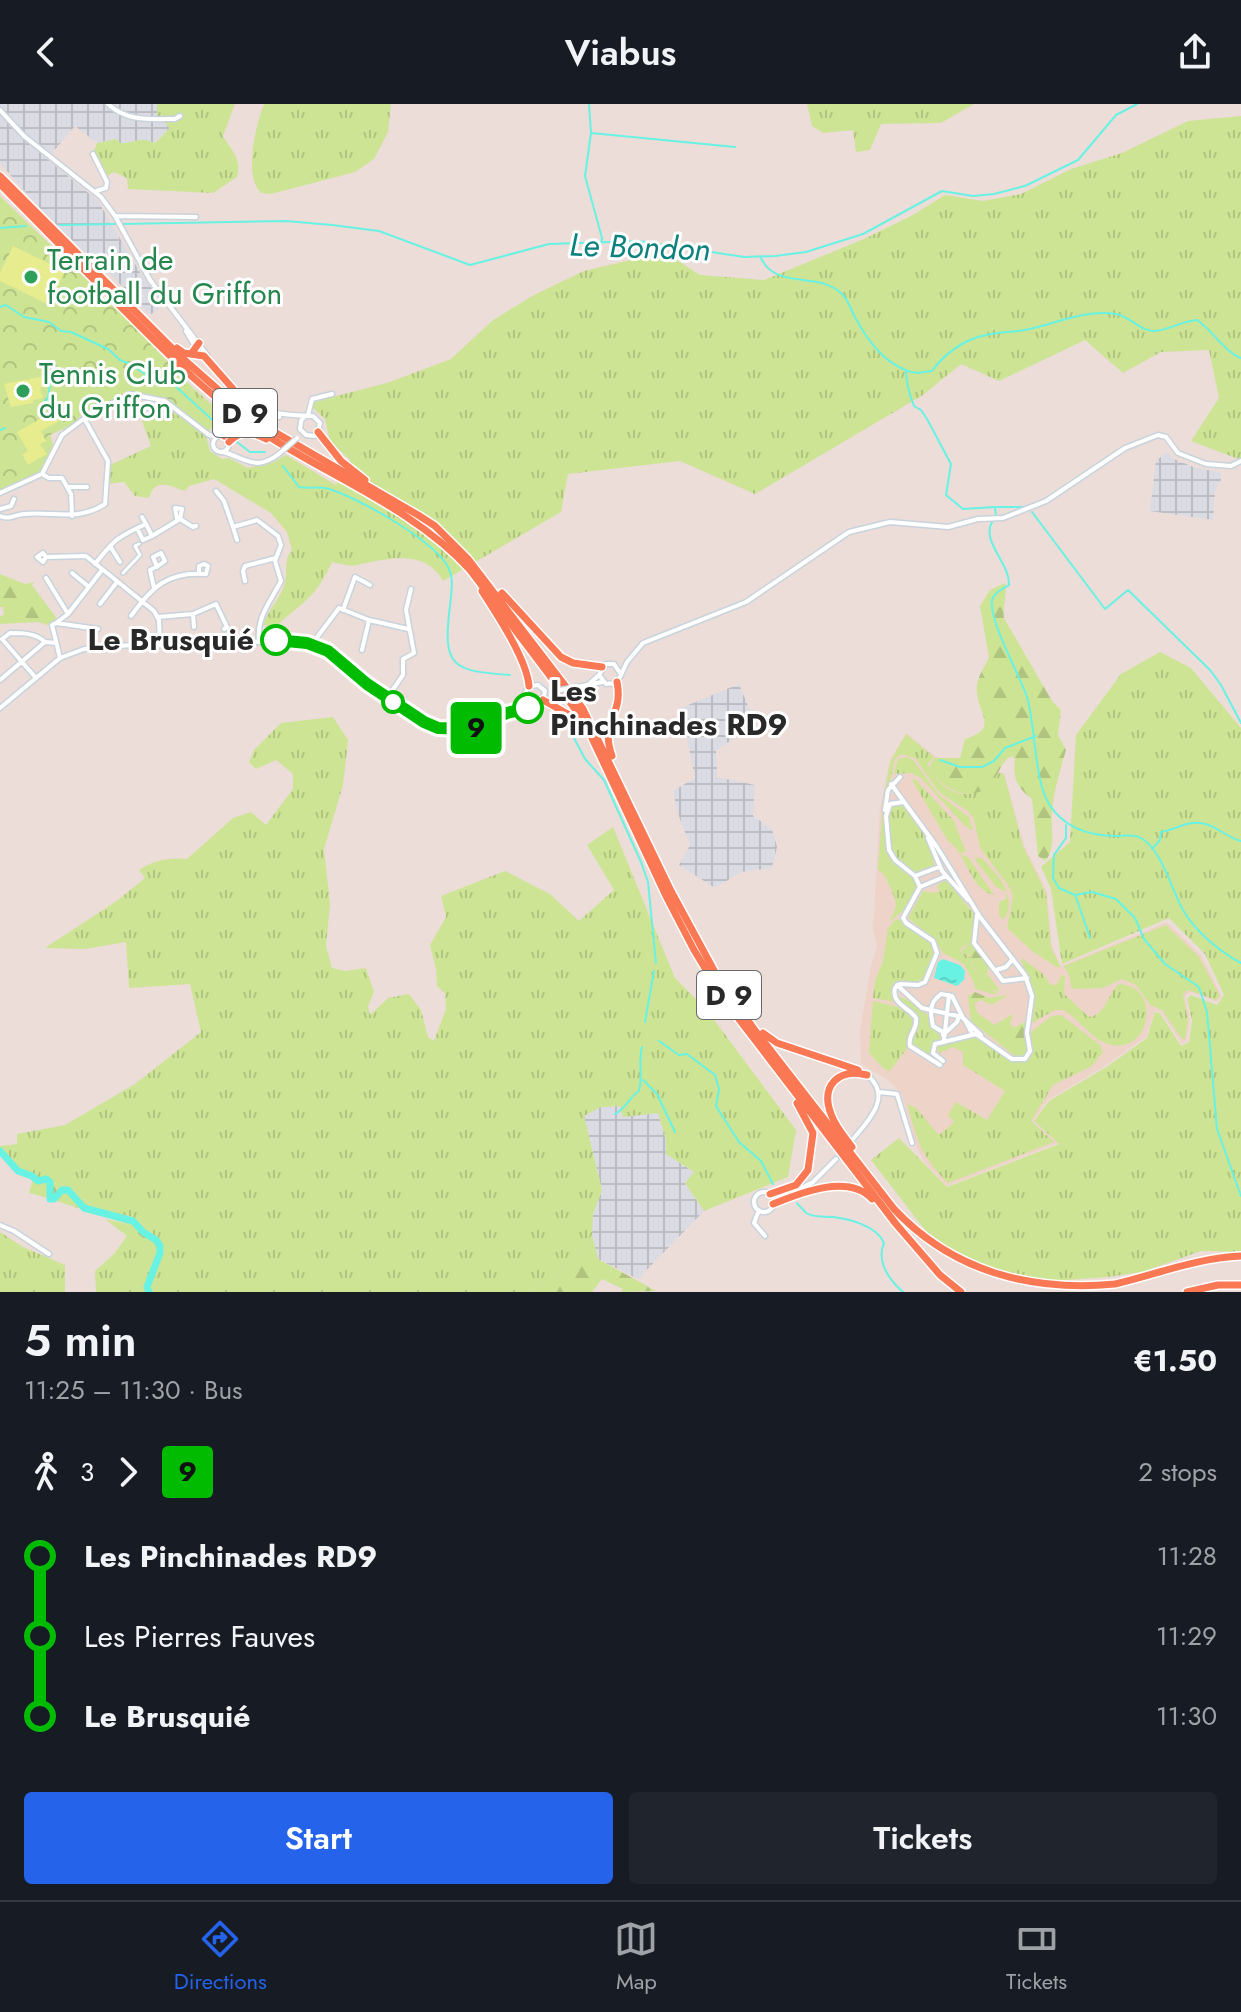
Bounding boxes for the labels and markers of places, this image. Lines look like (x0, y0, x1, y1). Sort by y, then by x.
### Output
place label: Terrain de football du Griffon (47, 238, 282, 315)
marker: Terrain de football du Griffon (22, 268, 40, 286)
place label: Tennis Club du Griffon (39, 352, 186, 429)
marker: Tennis Club du Griffon (14, 382, 32, 400)
place label: Le Brusquié (88, 618, 254, 661)
marker: Le Brusquié (261, 625, 291, 655)
place label: Les Pinchinades RD9 (550, 669, 788, 746)
unlabelled marker (382, 691, 404, 713)
marker: Les Pinchinades RD9 (513, 693, 543, 723)

